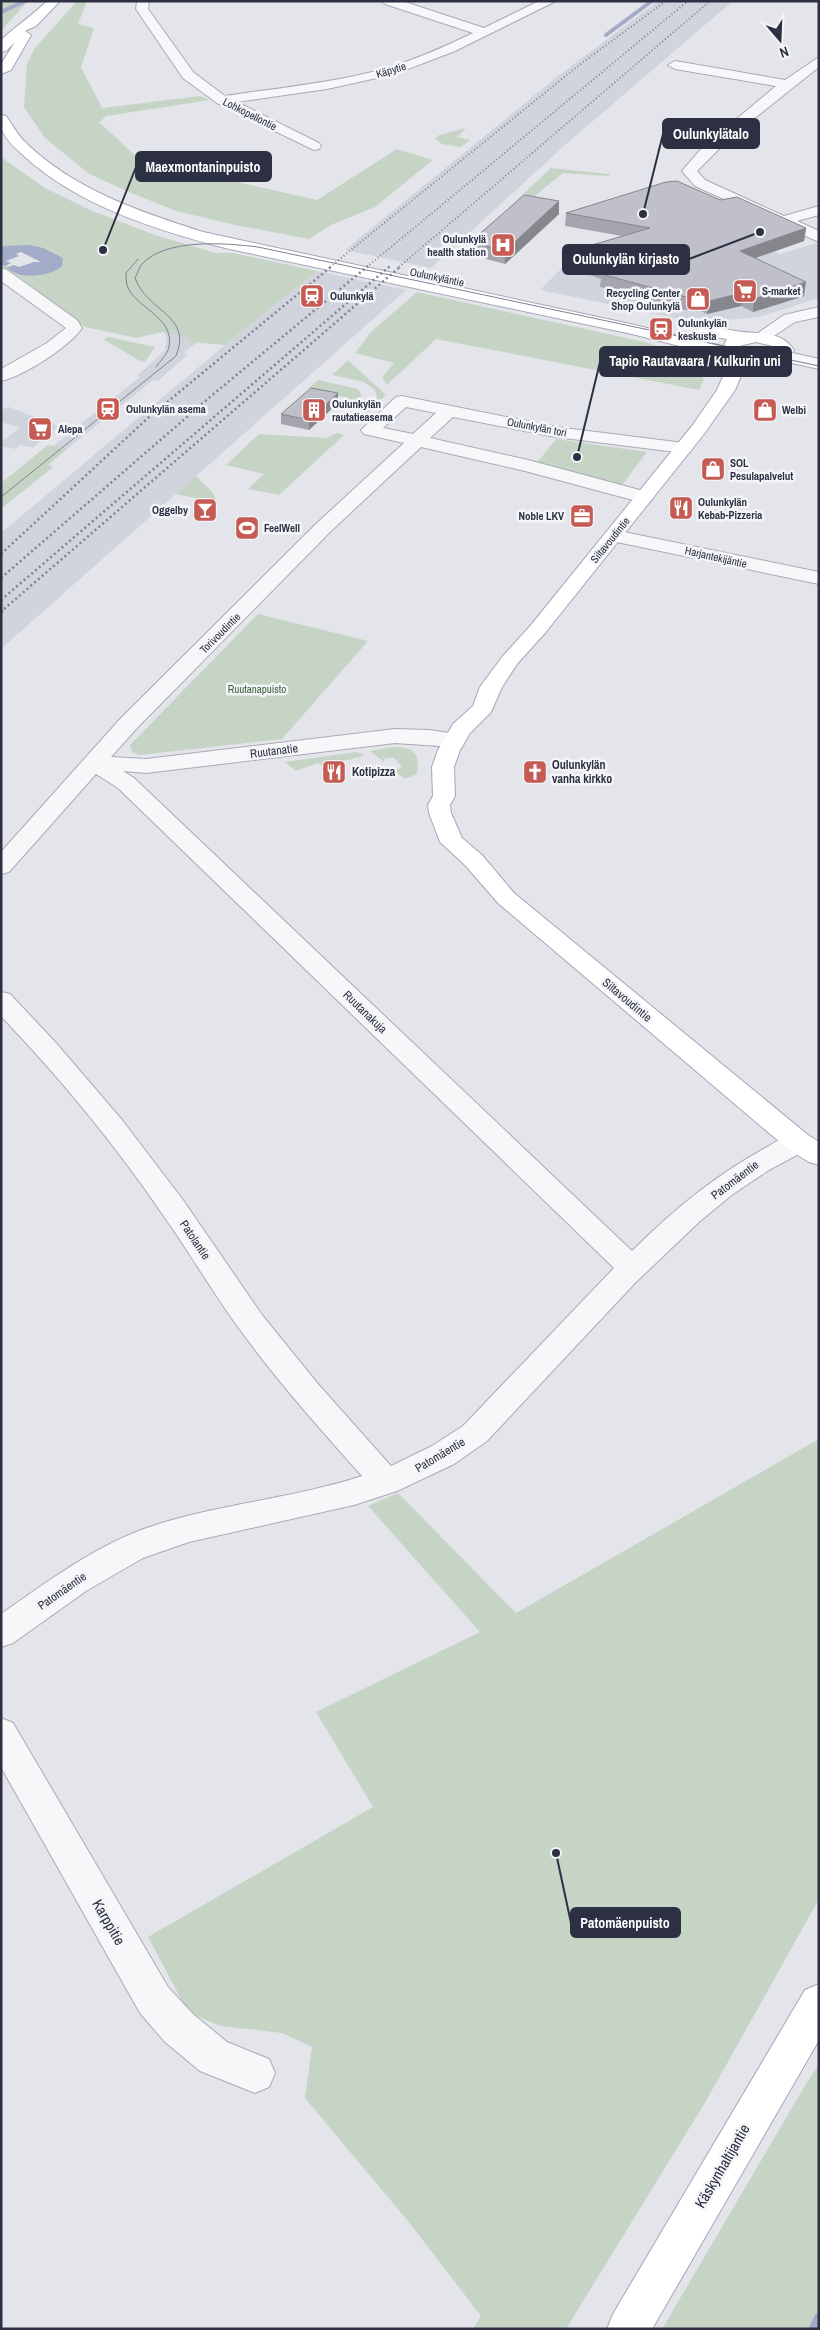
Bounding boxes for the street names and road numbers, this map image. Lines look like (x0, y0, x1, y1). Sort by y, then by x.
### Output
street label: Käpytie (374, 59, 408, 81)
street label: Lohkopellontie (221, 94, 279, 134)
street label: Oulunkyläntie (409, 264, 465, 290)
street label: Oulunkylän tori (506, 414, 568, 440)
street label: Siltavoudintie (587, 514, 633, 566)
street label: Harjantekijäntie (684, 543, 748, 571)
street label: Torivoudintie (197, 610, 243, 656)
street label: Ruutanatie (249, 740, 299, 762)
street label: Siltavoudintie (599, 975, 655, 1025)
street label: Ruutanakuja (340, 987, 391, 1037)
street label: Patomäentie (708, 1157, 762, 1203)
street label: Patolantie (176, 1217, 214, 1263)
street label: Patomäentie (412, 1434, 468, 1476)
street label: Patomäentie (35, 1568, 89, 1614)
street label: Karppitie (87, 1895, 131, 1949)
street label: Käskynhaltijantie (689, 2120, 755, 2212)

